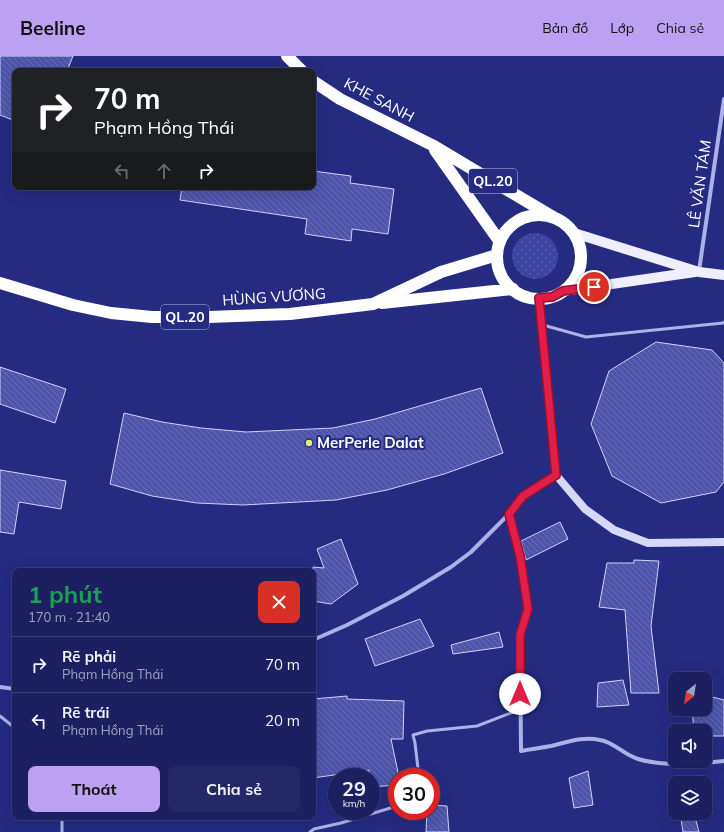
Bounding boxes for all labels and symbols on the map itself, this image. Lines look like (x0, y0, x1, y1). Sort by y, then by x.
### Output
street label: KHE SANH (341, 73, 418, 126)
street label: LÊ VĂN TÁM (684, 139, 715, 229)
road number: QL.20 (469, 169, 517, 193)
pin (577, 270, 611, 304)
street label: HÙNG VƯƠNG (222, 283, 326, 310)
road number: QL.20 (161, 305, 209, 329)
place label: MerPerle Dalat (317, 433, 424, 452)
marker: MerPerle Dalat (304, 438, 314, 448)
north arrow (668, 672, 712, 716)
position arrow (499, 673, 541, 715)
speed limit sign: 30 (388, 768, 440, 820)

